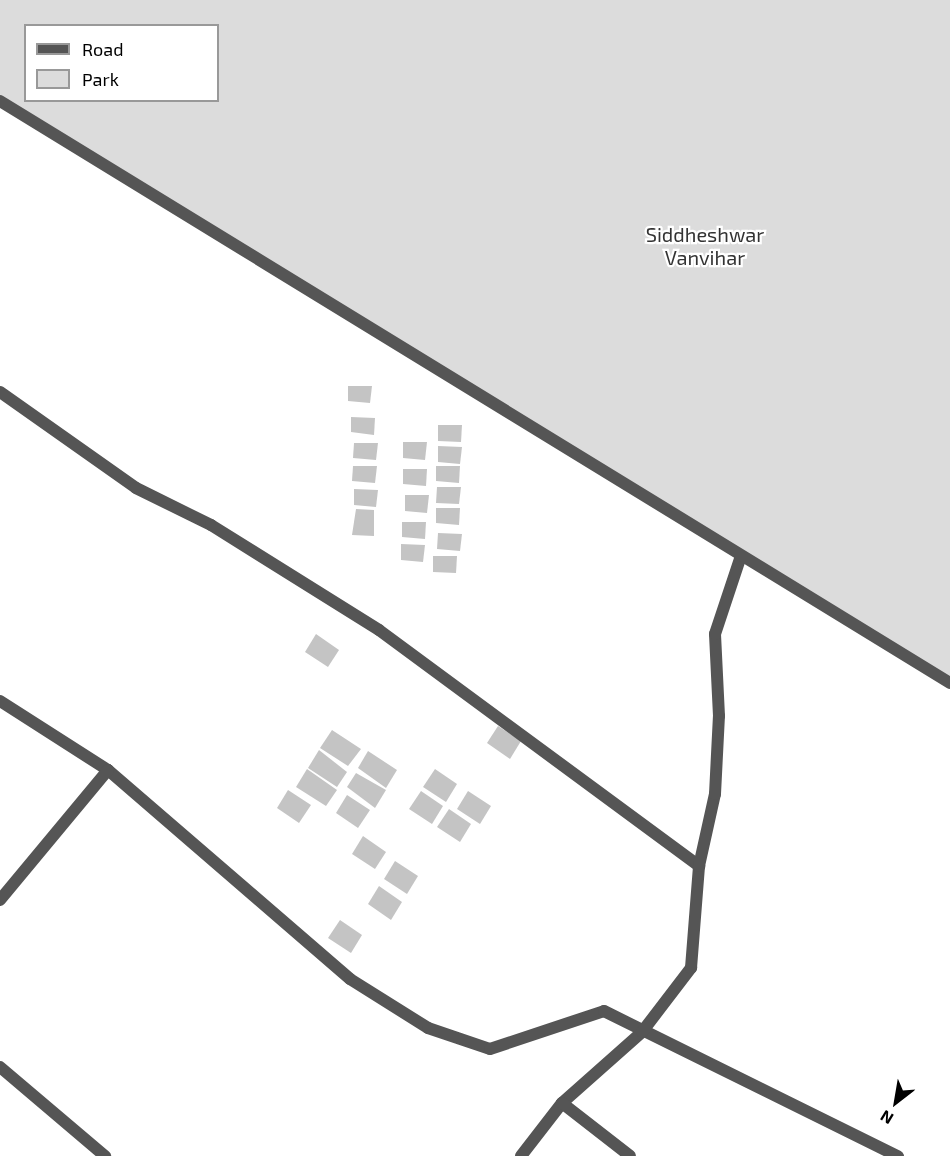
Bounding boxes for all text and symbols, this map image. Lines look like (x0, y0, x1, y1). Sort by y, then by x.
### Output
legend (24, 24, 219, 102)
text: Road (82, 38, 123, 60)
text: Park (82, 68, 119, 90)
park label: Siddheshwar Vanvihar (646, 222, 764, 269)
north arrow (866, 1072, 926, 1132)
text: N (877, 1107, 896, 1129)

